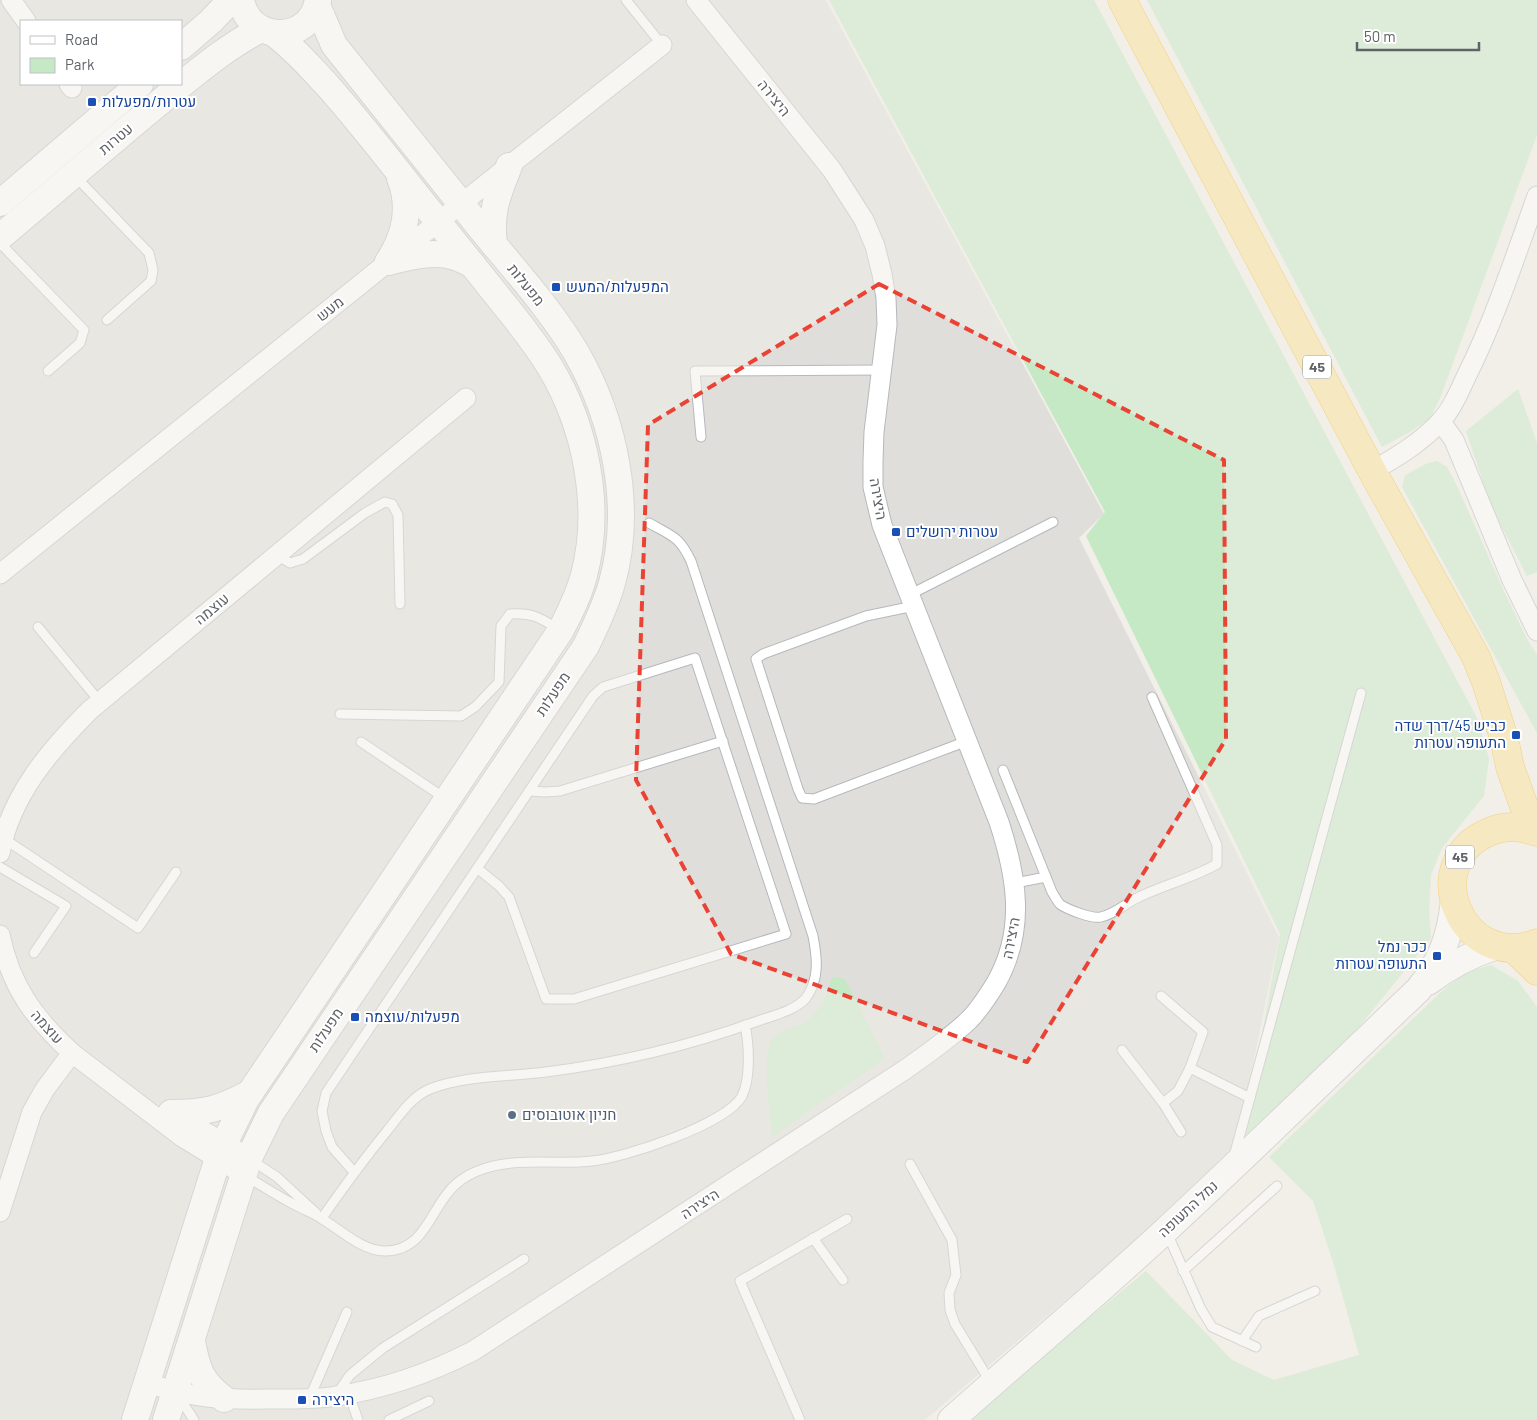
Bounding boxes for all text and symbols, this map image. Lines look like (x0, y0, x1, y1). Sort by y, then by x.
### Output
legend (20, 20, 182, 85)
scale bar (1357, 20, 1480, 52)
text: 50 m (1364, 27, 1396, 45)
text: Road (65, 30, 98, 48)
text: Park (65, 55, 95, 73)
street label: היצירה (754, 75, 795, 119)
place label: עטרות/מפעלות (102, 92, 196, 110)
marker: עטרות/מפעלות (86, 96, 98, 108)
street label: עטרות (95, 119, 136, 158)
street label: מפעלות (504, 260, 549, 309)
place label: המפעלות/המעש (566, 277, 669, 295)
marker: המפעלות/המעש (550, 281, 562, 293)
street label: מעש (312, 292, 347, 325)
road number: 45 (1303, 356, 1331, 378)
street label: היצירה (866, 476, 892, 521)
place label: עטרות ירושלים (906, 522, 998, 540)
marker: עטרות ירושלים (890, 526, 902, 538)
street label: עוצמה (190, 589, 232, 628)
street label: מפעלות (531, 668, 573, 719)
place label: כביש 45/דרך שדה התעופה עטרות (1394, 716, 1506, 751)
marker: כביש 45/דרך שדה התעופה עטרות (1510, 729, 1522, 741)
road number: 45 (1446, 846, 1474, 869)
street label: היצירה (997, 915, 1023, 960)
place label: ככר נמל התעופה עטרות (1335, 937, 1427, 972)
marker: ככר נמל התעופה עטרות (1431, 950, 1443, 962)
street label: מפעלות (304, 1004, 346, 1055)
street label: עוצמה (28, 1006, 68, 1047)
place label: מפעלות/עוצמה (365, 1007, 460, 1025)
marker: מפעלות/עוצמה (349, 1011, 361, 1023)
place label: חניון אוטובוסים (522, 1105, 616, 1123)
marker: חניון אוטובוסים (506, 1109, 518, 1121)
street label: נמל התעופה (1154, 1176, 1221, 1240)
street label: היצירה (677, 1184, 722, 1222)
place label: היצירה (312, 1390, 354, 1408)
marker: היצירה (296, 1394, 308, 1406)

